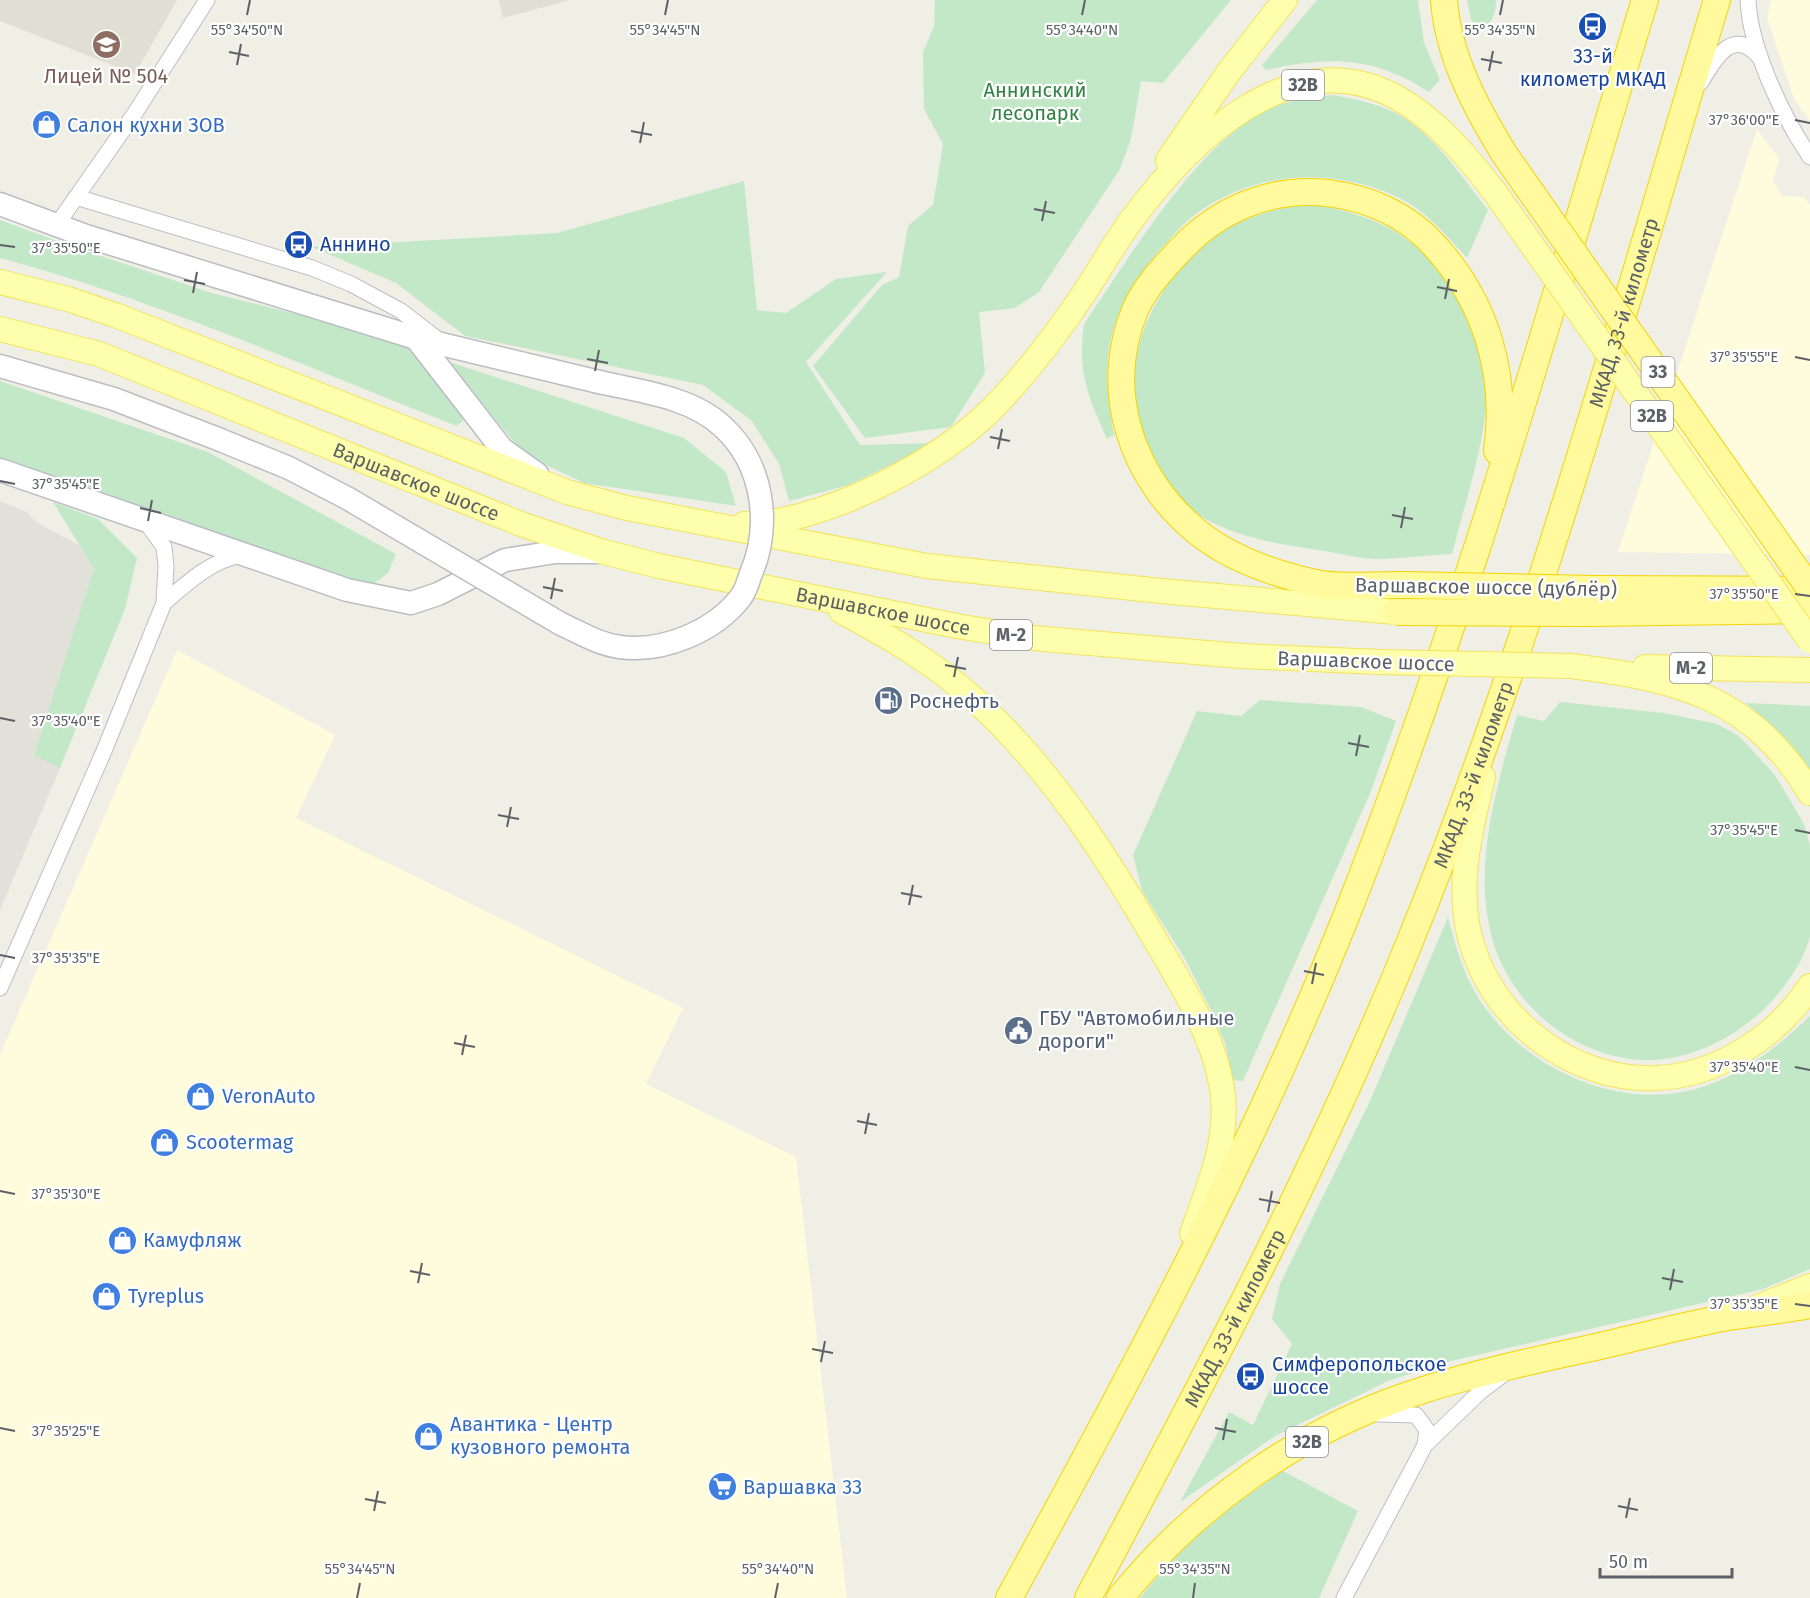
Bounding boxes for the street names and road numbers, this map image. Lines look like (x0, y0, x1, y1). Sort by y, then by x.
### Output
road number: 32B (1282, 70, 1324, 100)
street label: МКАД, 33-й километр (1582, 213, 1662, 409)
road number: 33 (1642, 357, 1674, 387)
road number: 32B (1631, 401, 1673, 431)
street label: Варшавское шоссе (329, 437, 503, 526)
street label: Варшавское шоссе (дублёр) (1355, 573, 1617, 601)
street label: Варшавское шоссе (794, 582, 972, 640)
road number: М-2 (990, 620, 1032, 650)
street label: Варшавское шоссе (1277, 646, 1455, 676)
road number: М-2 (1670, 653, 1712, 683)
street label: МКАД, 33-й километр (1428, 678, 1518, 871)
street label: МКАД, 33-й километр (1179, 1225, 1290, 1411)
road number: 32B (1286, 1427, 1328, 1457)

